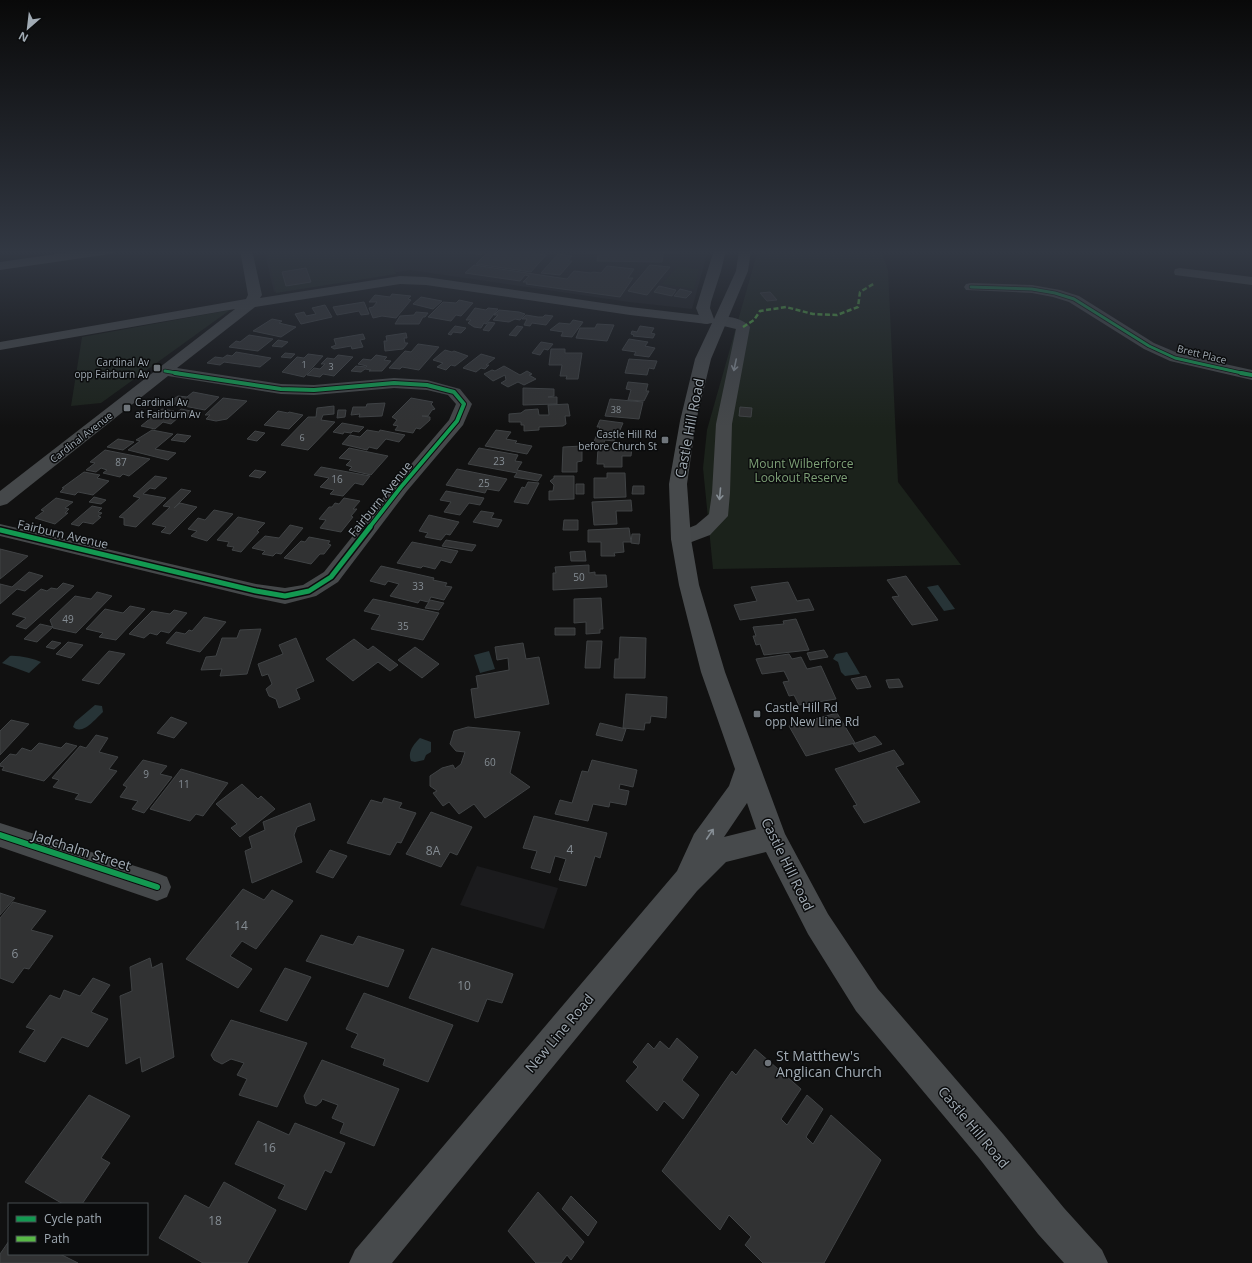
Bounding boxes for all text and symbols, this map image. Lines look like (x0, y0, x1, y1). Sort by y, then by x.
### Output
north arrow (8, 8, 48, 48)
text: N (16, 29, 31, 46)
street label: Brett Place (1176, 341, 1229, 367)
place label: Cardinal Av opp Fairburn Av (74, 355, 149, 381)
house number: 1 (301, 358, 307, 371)
one-way arrow (731, 359, 739, 372)
house number: 3 (328, 360, 334, 373)
marker: Cardinal Av opp Fairburn Av (152, 363, 162, 373)
street label: Castle Hill Road (670, 376, 708, 480)
place label: Cardinal Av at Fairburn Av (135, 395, 200, 421)
marker: Cardinal Av at Fairburn Av (122, 403, 132, 413)
house number: 38 (611, 403, 621, 416)
street label: Cardinal Avenue (47, 408, 116, 466)
place label: Castle Hill Rd before Church St (578, 427, 657, 453)
house number: 6 (299, 431, 305, 444)
marker: Castle Hill Rd before Church St (660, 435, 670, 445)
house number: 23 (493, 454, 505, 468)
house number: 87 (115, 455, 127, 469)
park label: Mount Wilberforce Lookout Reserve (749, 455, 854, 486)
street label: Fairburn Avenue (344, 457, 416, 540)
house number: 16 (331, 472, 343, 486)
house number: 25 (478, 476, 490, 490)
one-way arrow (717, 487, 724, 500)
street label: Fairburn Avenue (16, 515, 110, 553)
house number: 50 (573, 570, 585, 584)
house number: 33 (412, 579, 424, 593)
house number: 49 (62, 612, 74, 626)
house number: 35 (397, 619, 409, 633)
place label: Castle Hill Rd opp New Line Rd (765, 699, 859, 730)
marker: Castle Hill Rd opp New Line Rd (752, 709, 762, 719)
house number: 60 (484, 755, 496, 769)
house number: 9 (143, 767, 149, 781)
house number: 11 (178, 777, 190, 791)
street label: Castle Hill Road (757, 814, 819, 914)
street label: Jadchalm Street (28, 825, 134, 875)
one-way arrow (706, 828, 714, 839)
house number: 4 (567, 841, 574, 858)
house number: 8A (426, 842, 441, 859)
house number: 14 (234, 917, 248, 934)
house number: 6 (12, 945, 19, 962)
house number: 10 (457, 977, 471, 994)
street label: New Line Road (520, 990, 598, 1076)
place label: St Matthew's Anglican Church (776, 1046, 882, 1081)
marker: St Matthew's Anglican Church (763, 1058, 773, 1068)
street label: Castle Hill Road (934, 1082, 1014, 1172)
house number: 16 (262, 1139, 276, 1156)
legend (8, 1203, 148, 1255)
text: Cycle path (44, 1210, 102, 1227)
house number: 18 (208, 1212, 222, 1229)
text: Path (44, 1230, 70, 1247)

